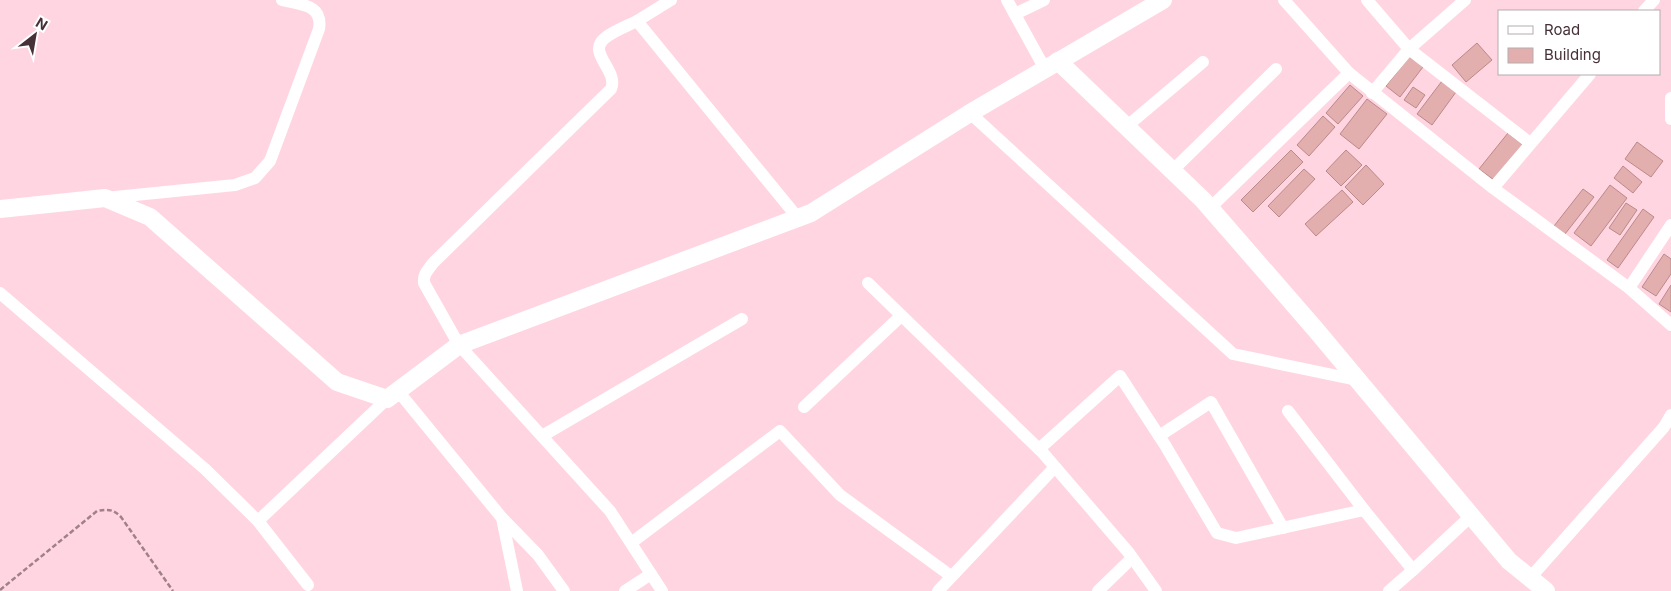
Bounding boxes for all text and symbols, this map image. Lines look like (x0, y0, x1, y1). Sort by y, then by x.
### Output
north arrow (10, 10, 60, 60)
legend (1498, 10, 1661, 75)
text: N (33, 13, 51, 33)
text: Road (1544, 20, 1580, 39)
text: Building (1544, 45, 1601, 64)

